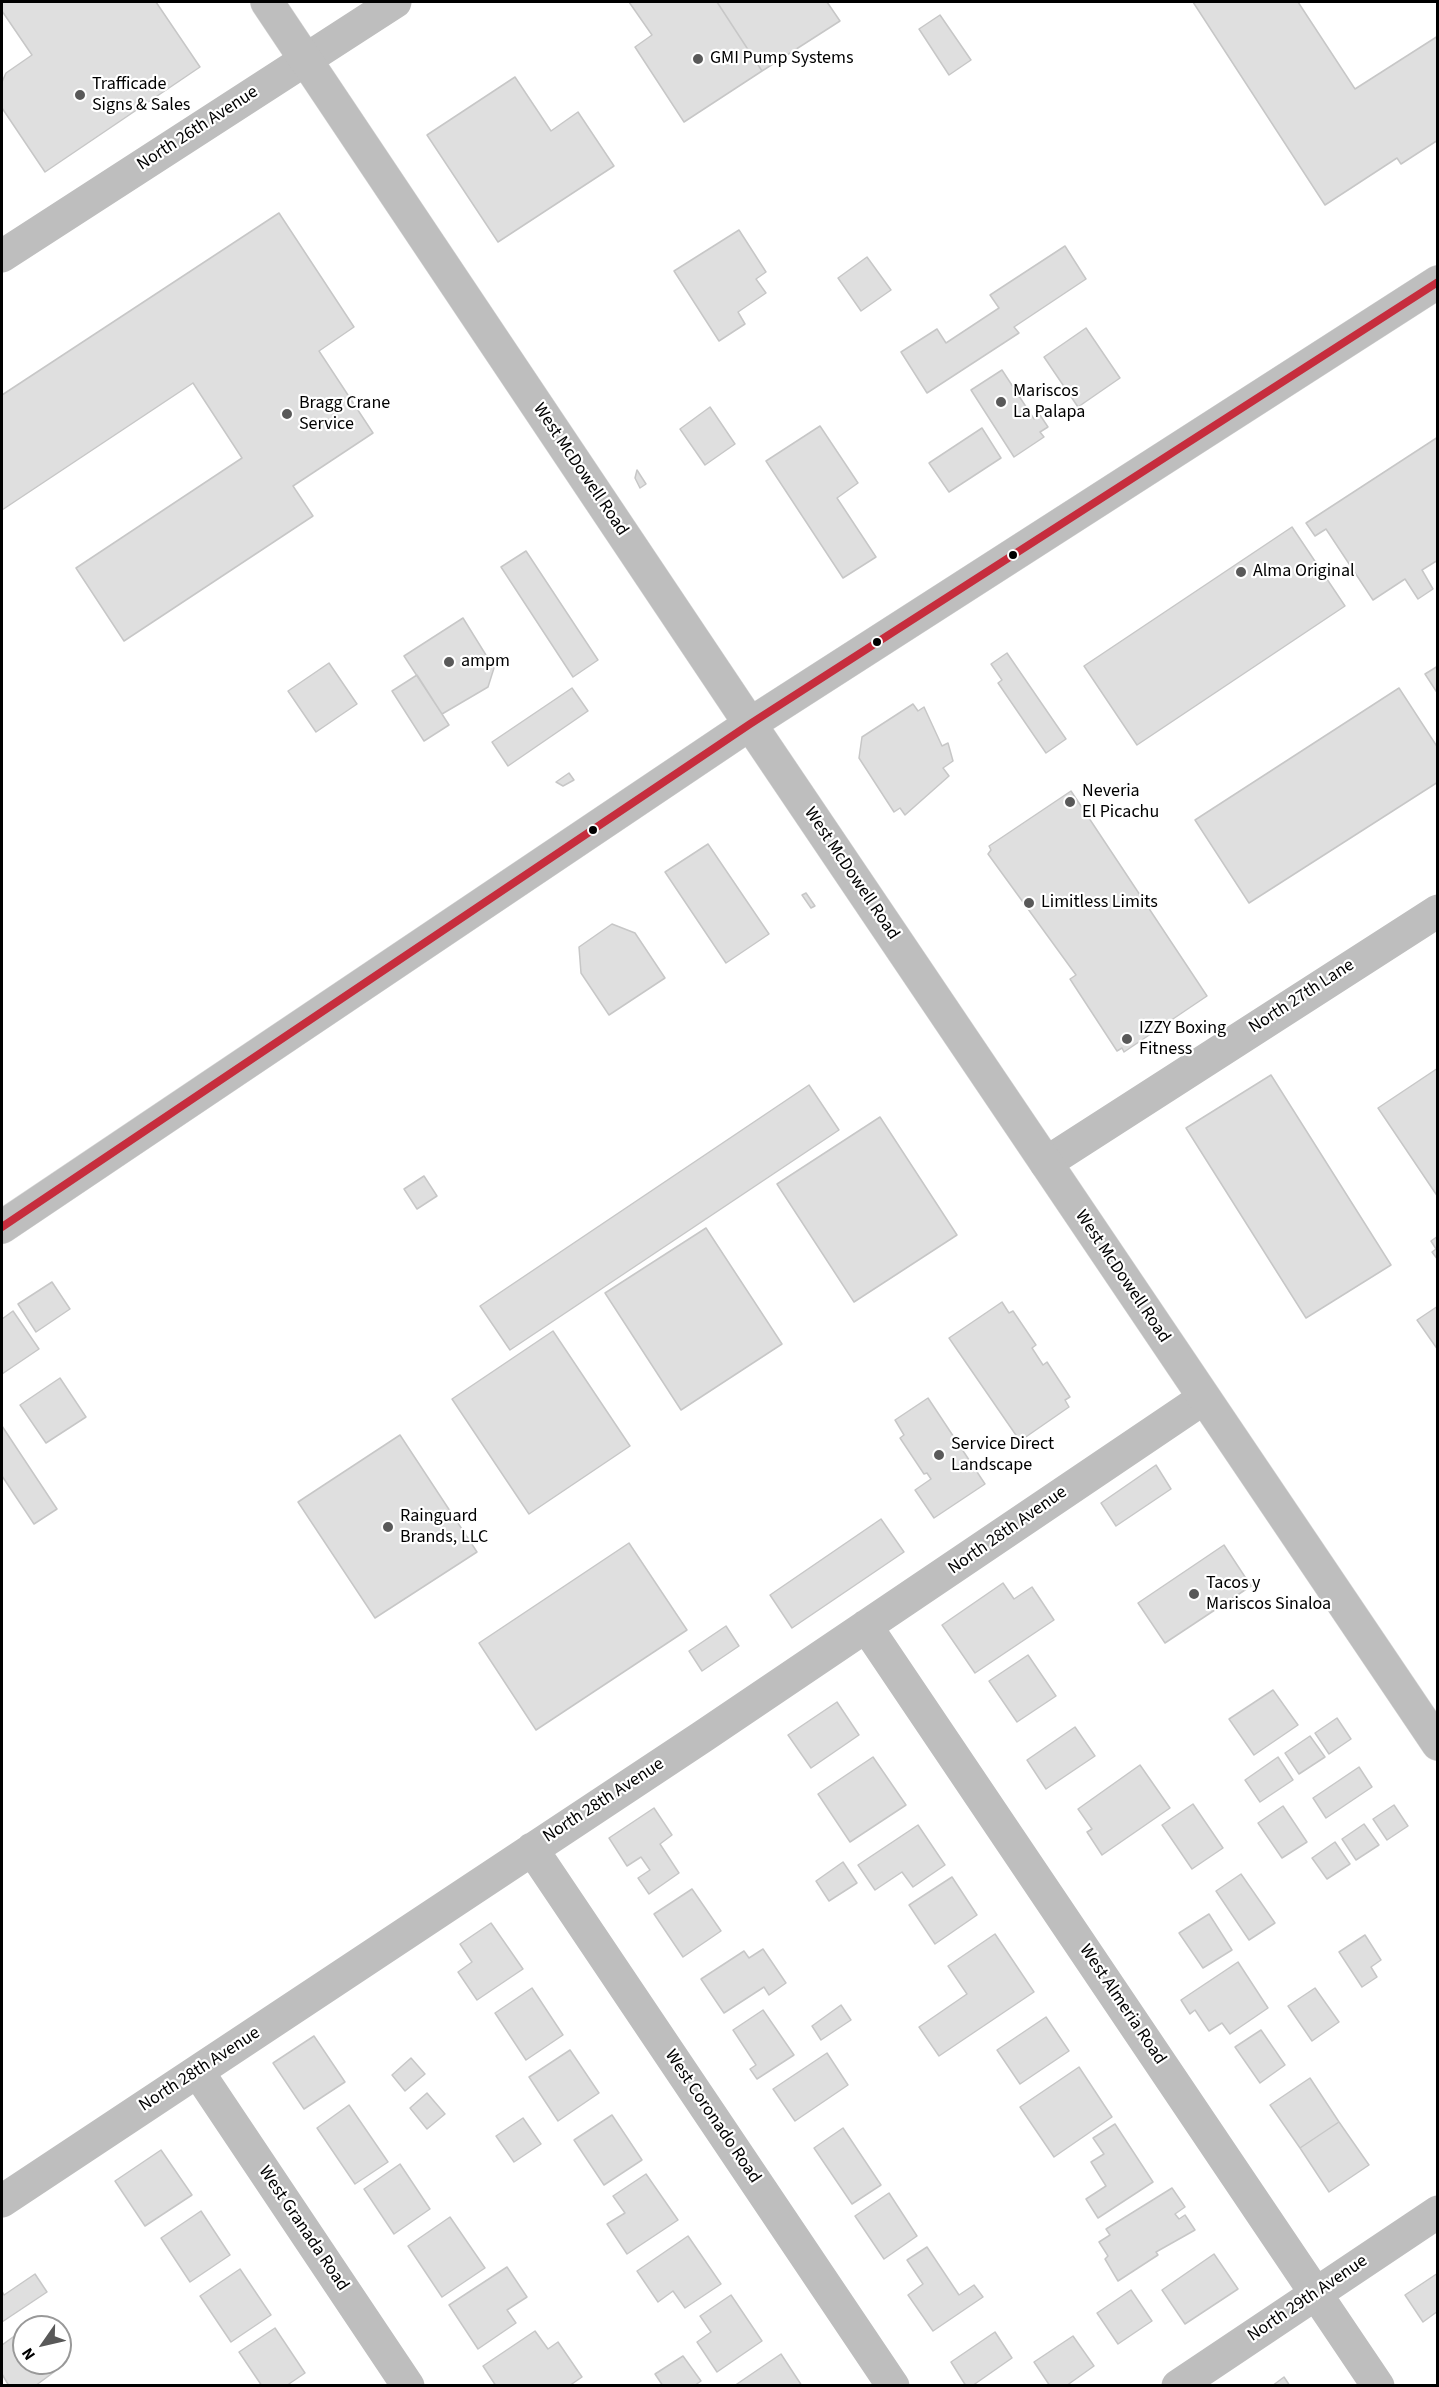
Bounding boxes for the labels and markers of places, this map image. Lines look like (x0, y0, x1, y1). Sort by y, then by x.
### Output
place label: GMI Pump Systems (710, 48, 853, 70)
marker: GMI Pump Systems (691, 52, 705, 66)
place label: Trafficade Signs & Sales (92, 74, 190, 116)
marker: Trafficade Signs & Sales (73, 88, 87, 102)
place label: Mariscos La Palapa (1013, 381, 1085, 424)
place label: Bragg Crane Service (299, 393, 390, 436)
marker: Mariscos La Palapa (994, 395, 1008, 409)
marker: Bragg Crane Service (280, 407, 294, 421)
unlabelled marker (1007, 549, 1019, 561)
place label: Alma Original (1253, 561, 1355, 583)
marker: Alma Original (1234, 565, 1248, 579)
unlabelled marker (871, 636, 883, 648)
place label: ampm (461, 651, 510, 673)
marker: ampm (442, 655, 456, 669)
place label: Neveria El Picachu (1082, 781, 1159, 824)
marker: Neveria El Picachu (1063, 795, 1077, 809)
unlabelled marker (587, 824, 599, 836)
place label: Limitless Limits (1041, 892, 1158, 914)
marker: Limitless Limits (1022, 896, 1036, 910)
place label: IZZY Boxing Fitness (1139, 1018, 1226, 1060)
marker: IZZY Boxing Fitness (1120, 1032, 1134, 1046)
place label: Service Direct Landscape (951, 1434, 1054, 1476)
marker: Service Direct Landscape (932, 1448, 946, 1462)
place label: Rainguard Brands, LLC (400, 1506, 488, 1549)
marker: Rainguard Brands, LLC (381, 1520, 395, 1534)
place label: Tacos y Mariscos Sinaloa (1206, 1573, 1331, 1616)
marker: Tacos y Mariscos Sinaloa (1187, 1587, 1201, 1601)

